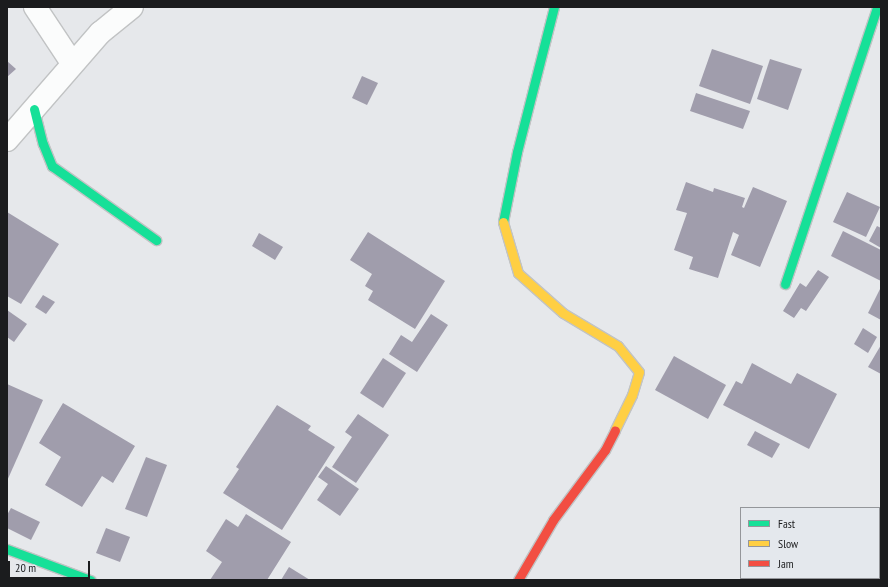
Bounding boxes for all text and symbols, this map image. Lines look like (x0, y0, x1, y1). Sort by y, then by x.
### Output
legend (740, 507, 880, 579)
text: Fast (778, 516, 795, 531)
text: Slow (778, 536, 798, 551)
scale bar (10, 553, 92, 579)
text: Jam (778, 556, 794, 571)
text: 20 m (15, 560, 36, 575)

